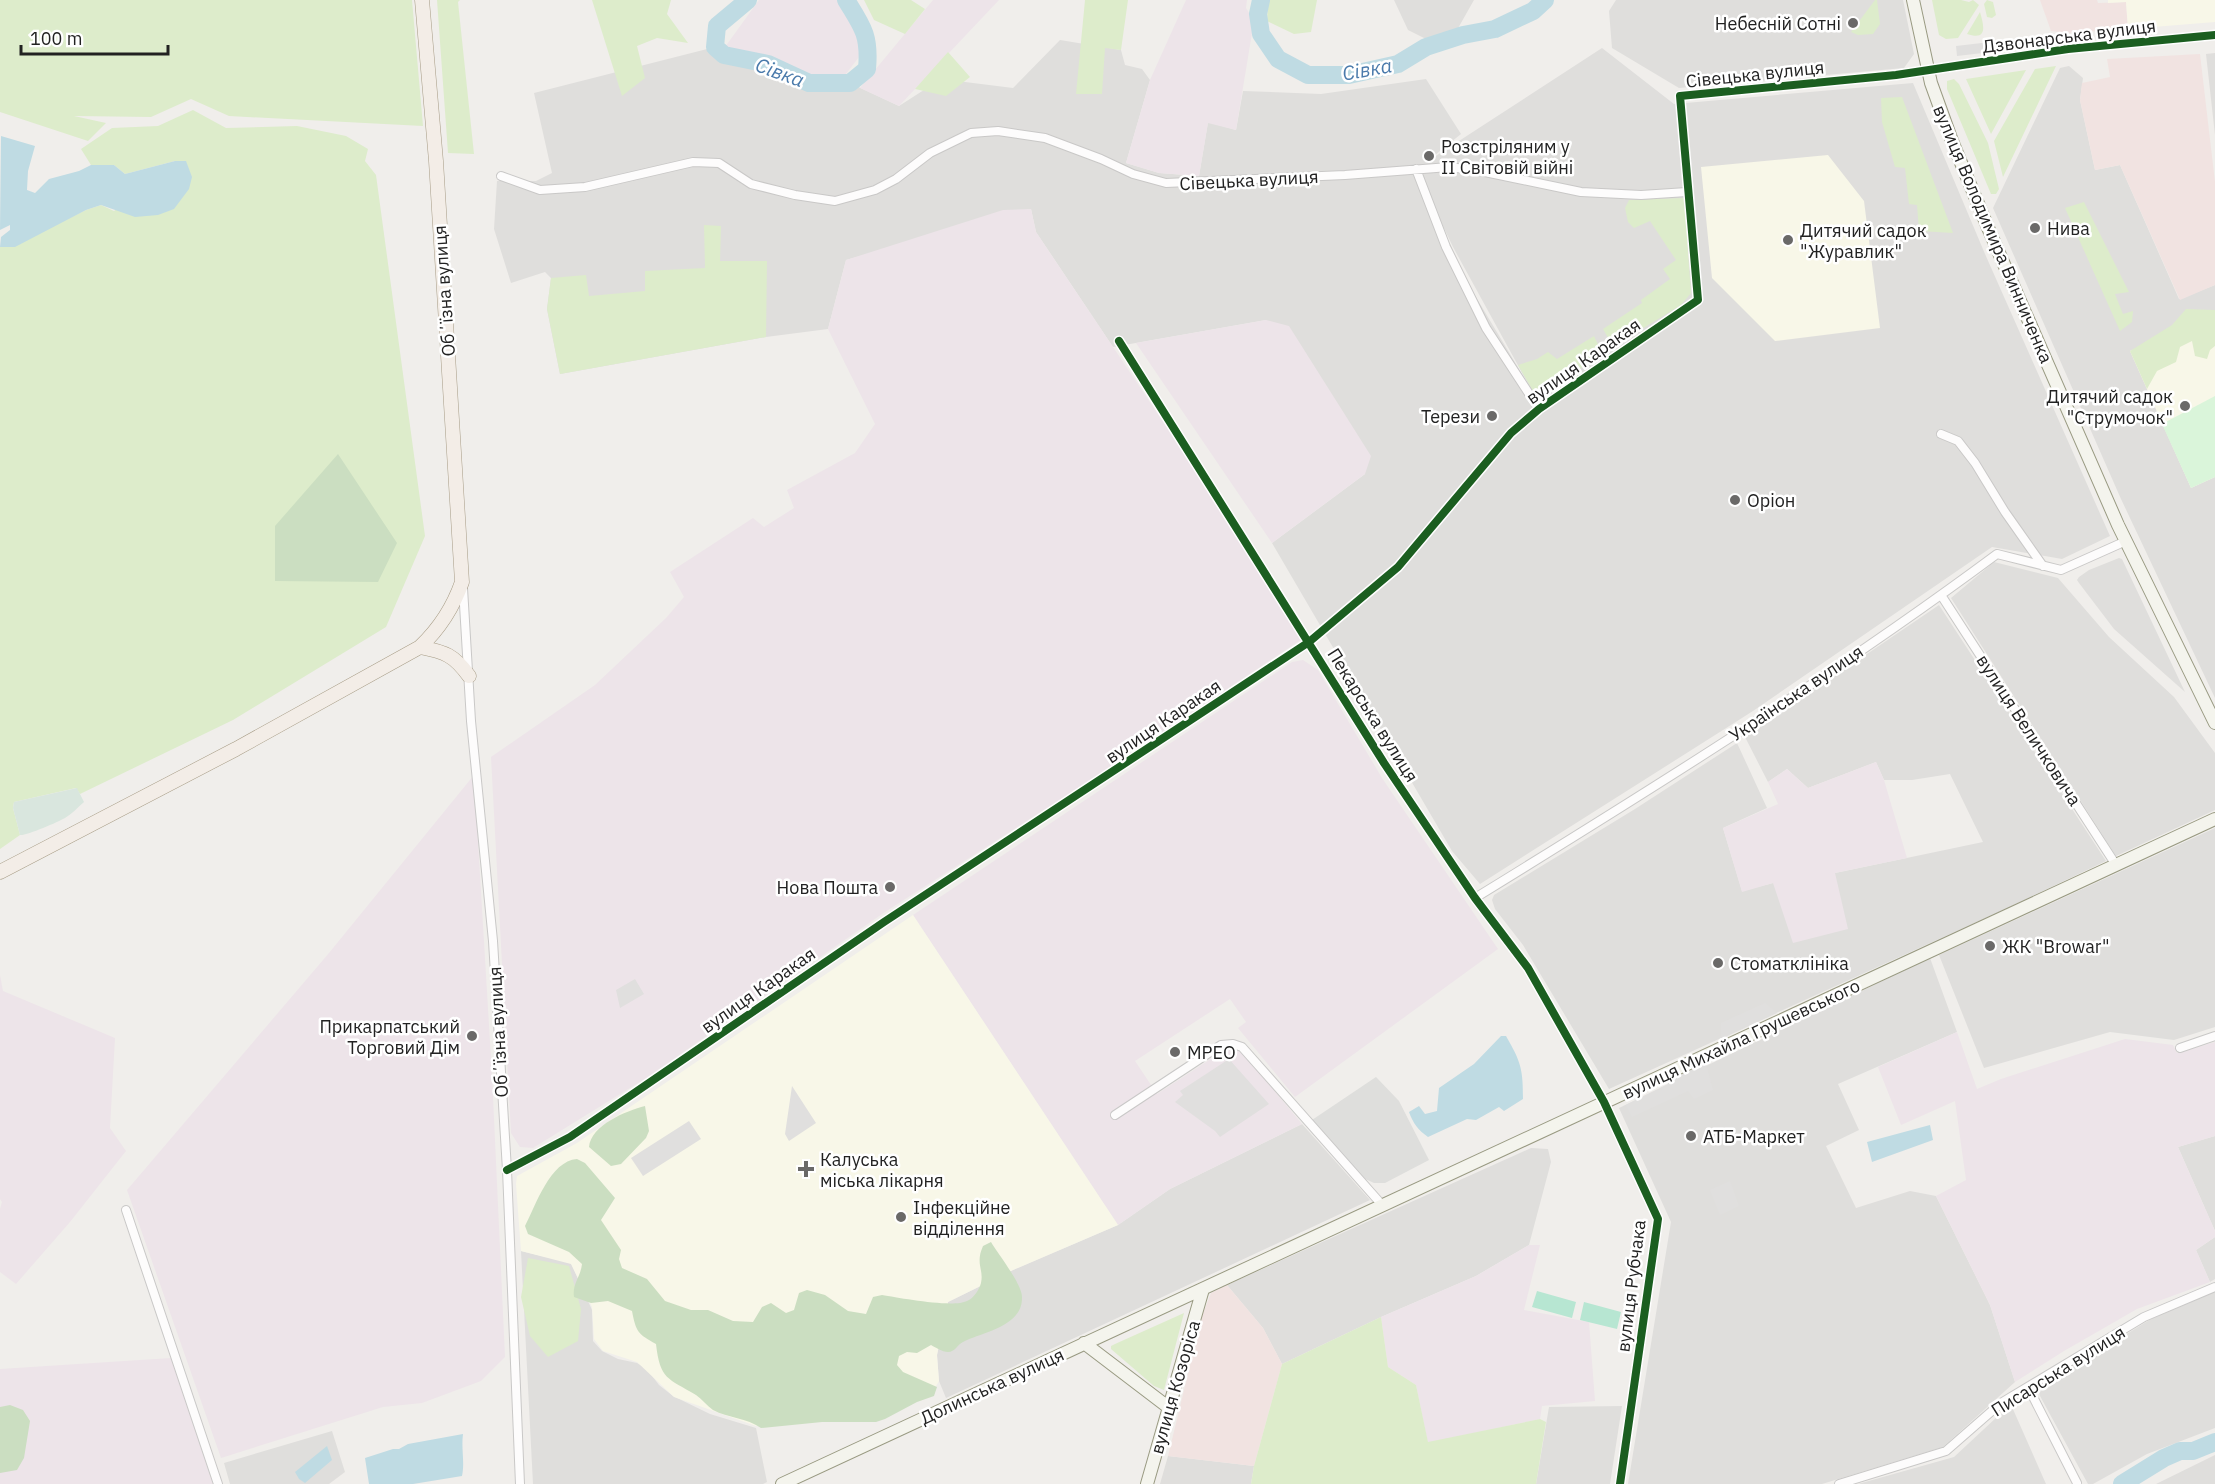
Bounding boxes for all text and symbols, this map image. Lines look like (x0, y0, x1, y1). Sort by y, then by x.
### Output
place label: Небесній Сотні (1715, 12, 1841, 35)
street label: Дзвонарська вулиця (1981, 14, 2157, 58)
marker: Небесній Сотні (1846, 16, 1860, 30)
scale bar (21, 18, 168, 56)
text: 100 m (30, 27, 82, 50)
water label: Сівка (752, 51, 808, 93)
water label: Сівка (1340, 51, 1394, 87)
street label: Сівецька вулиця (1685, 55, 1825, 93)
street label: вулиця Володимира Винниченка (1928, 101, 2058, 367)
place label: Розстріляним у II Світовій війні (1441, 135, 1573, 179)
marker: Розстріляним у II Світовій війні (1422, 149, 1436, 163)
street label: Сівецька вулиця (1179, 165, 1319, 195)
place label: Нива (2047, 217, 2090, 240)
place label: Дитячий садок "Журавлик" (1800, 219, 1927, 263)
marker: Нива (2028, 221, 2042, 235)
street label: Обʼїзна вулиця (428, 225, 460, 357)
marker: Дитячий садок "Журавлик" (1781, 233, 1795, 247)
street label: вулиця Каракая (1521, 313, 1645, 409)
place label: Дитячий садок "Струмочок" (2046, 385, 2173, 429)
marker: Дитячий садок "Струмочок" (2178, 399, 2192, 413)
place label: Терези (1421, 405, 1480, 428)
marker: Терези (1485, 409, 1499, 423)
place label: Оріон (1747, 489, 1795, 512)
marker: Оріон (1728, 493, 1742, 507)
street label: Українська вулиця (1725, 640, 1867, 746)
street label: Пекарська вулиця (1322, 644, 1424, 786)
street label: вулиця Величковича (1972, 650, 2087, 810)
street label: вулиця Каракая (1101, 674, 1225, 768)
place label: Нова Пошта (777, 876, 878, 899)
marker: Нова Пошта (883, 880, 897, 894)
place label: ЖК "Browar" (2002, 935, 2110, 958)
marker: ЖК "Browar" (1983, 939, 1997, 953)
street label: вулиця Каракая (696, 942, 820, 1038)
place label: Стоматклініка (1730, 952, 1849, 975)
marker: Стоматклініка (1711, 956, 1725, 970)
street label: Обʼїзна вулиця (483, 966, 513, 1098)
street label: вулиця Михайла Грушевського (1618, 974, 1864, 1104)
place label: Прикарпатський Торговий Дім (319, 1015, 460, 1059)
marker: Прикарпатський Торговий Дім (465, 1029, 479, 1043)
place label: МРЕО (1187, 1041, 1236, 1064)
marker: МРЕО (1168, 1045, 1182, 1059)
place label: АТБ-Маркет (1703, 1125, 1805, 1148)
marker: АТБ-Маркет (1684, 1129, 1698, 1143)
place label: Калуська міська лікарня (820, 1148, 944, 1192)
marker: Калуська міська лікарня (797, 1160, 815, 1178)
place label: Інфекційне відділення (913, 1196, 1011, 1240)
marker: Інфекційне відділення (894, 1210, 908, 1224)
street label: вулиця Рубчака (1611, 1218, 1651, 1353)
street label: вулиця Козоріса (1145, 1317, 1205, 1457)
street label: Писарська вулиця (1987, 1320, 2129, 1422)
street label: Долинська вулиця (916, 1343, 1068, 1429)

